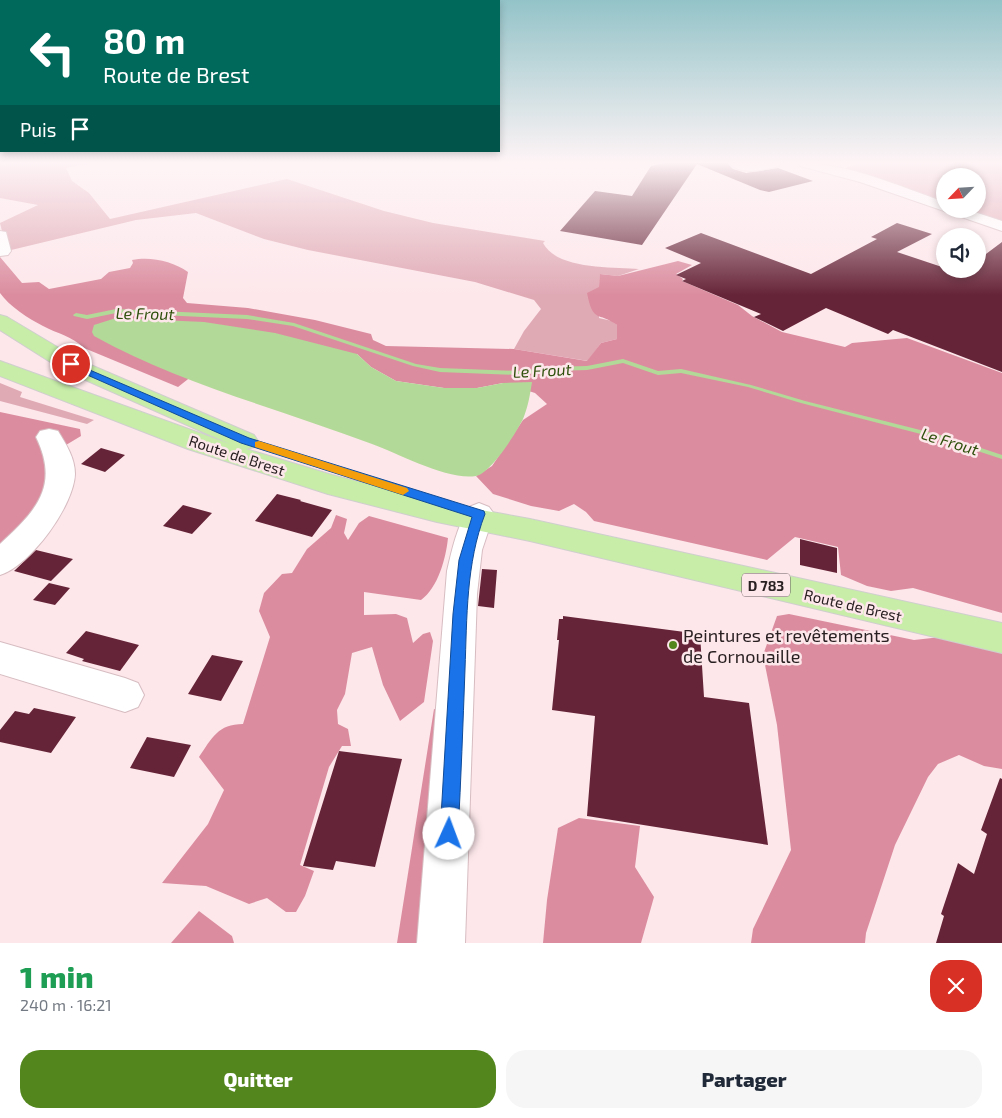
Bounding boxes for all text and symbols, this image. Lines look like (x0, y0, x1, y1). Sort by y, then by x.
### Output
text: 80 m (103, 19, 185, 61)
icon: left (20, 20, 85, 85)
text: Route de Brest (103, 61, 250, 87)
icon: arrive (66, 115, 94, 143)
text: Puis (20, 118, 56, 141)
north arrow (936, 168, 986, 218)
map controls (936, 168, 986, 278)
button: sound (936, 228, 986, 278)
water label: Le Frout (115, 303, 176, 323)
pin (50, 343, 92, 385)
icon: arrive (57, 350, 85, 378)
water label: Le Frout (512, 359, 573, 381)
water label: Le Frout (919, 423, 982, 459)
street label: Route de Brest (187, 431, 288, 479)
road number: D 783 (742, 574, 790, 596)
street label: Route de Brest (802, 585, 904, 625)
place label: Peintures et revêtements de Cornouaille (683, 624, 890, 667)
marker: Peintures et revêtements de Cornouaille (667, 639, 679, 651)
position arrow (422, 807, 474, 859)
text: 1 min (20, 958, 94, 994)
button: close (930, 960, 982, 1012)
text: 240 m · 16:21 (20, 995, 112, 1014)
button: Quitter (20, 1050, 496, 1108)
button: Partager (506, 1050, 982, 1108)

